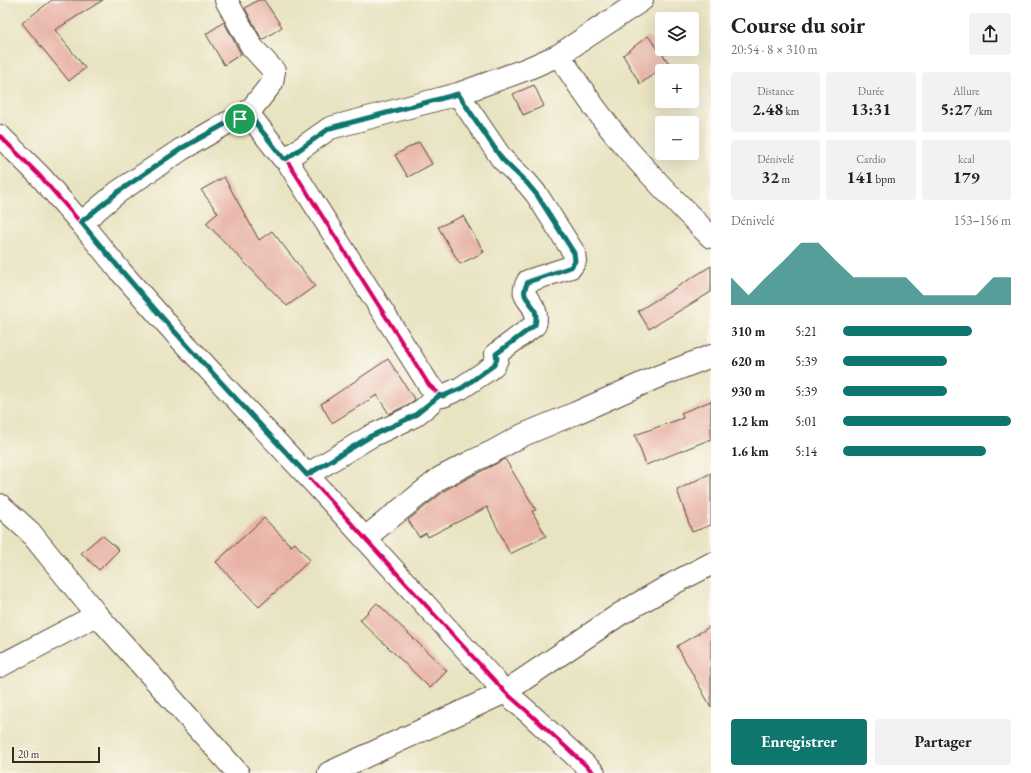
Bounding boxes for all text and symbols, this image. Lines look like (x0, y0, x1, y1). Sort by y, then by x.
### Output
text: Course du soir (731, 11, 865, 40)
map controls (655, 12, 699, 160)
button: layers (655, 12, 699, 56)
button: share (969, 13, 1011, 55)
text: 20:54 · 8 × 310 m (731, 41, 818, 58)
button: + (655, 64, 699, 108)
text: Distance (757, 84, 794, 98)
text: Durée (858, 84, 884, 98)
text: Allure (953, 84, 980, 98)
text: 2.48 (752, 98, 783, 120)
text: 13:31 (851, 98, 891, 120)
text: 5:27 (940, 98, 972, 120)
pin (223, 102, 257, 136)
text: km (783, 104, 799, 118)
text: /km (972, 104, 992, 118)
icon: arrive (229, 108, 251, 130)
button: − (655, 116, 699, 160)
text: Dénivelé (757, 152, 794, 166)
text: Cardio (856, 152, 886, 166)
text: kcal (958, 152, 975, 166)
text: 32 (761, 166, 779, 188)
text: 141 (846, 166, 873, 188)
text: 179 (953, 166, 980, 188)
text: m (779, 172, 790, 186)
text: bpm (873, 172, 896, 186)
text: Dénivelé (731, 212, 775, 229)
text: 153–156 m (954, 212, 1011, 229)
text: 310 m (731, 323, 765, 340)
text: 5:21 (795, 323, 817, 340)
text: 620 m (731, 353, 765, 370)
text: 5:39 (795, 353, 817, 370)
text: 930 m (731, 383, 765, 400)
text: 5:39 (795, 383, 817, 400)
text: 1.2 km (731, 413, 769, 430)
text: 5:01 (795, 413, 817, 430)
text: 1.6 km (731, 443, 769, 460)
text: 5:14 (795, 443, 817, 460)
button: Enregistrer (731, 719, 867, 765)
button: Partager (875, 719, 1011, 765)
scale bar (12, 745, 100, 764)
text: 20 m (18, 747, 39, 761)

